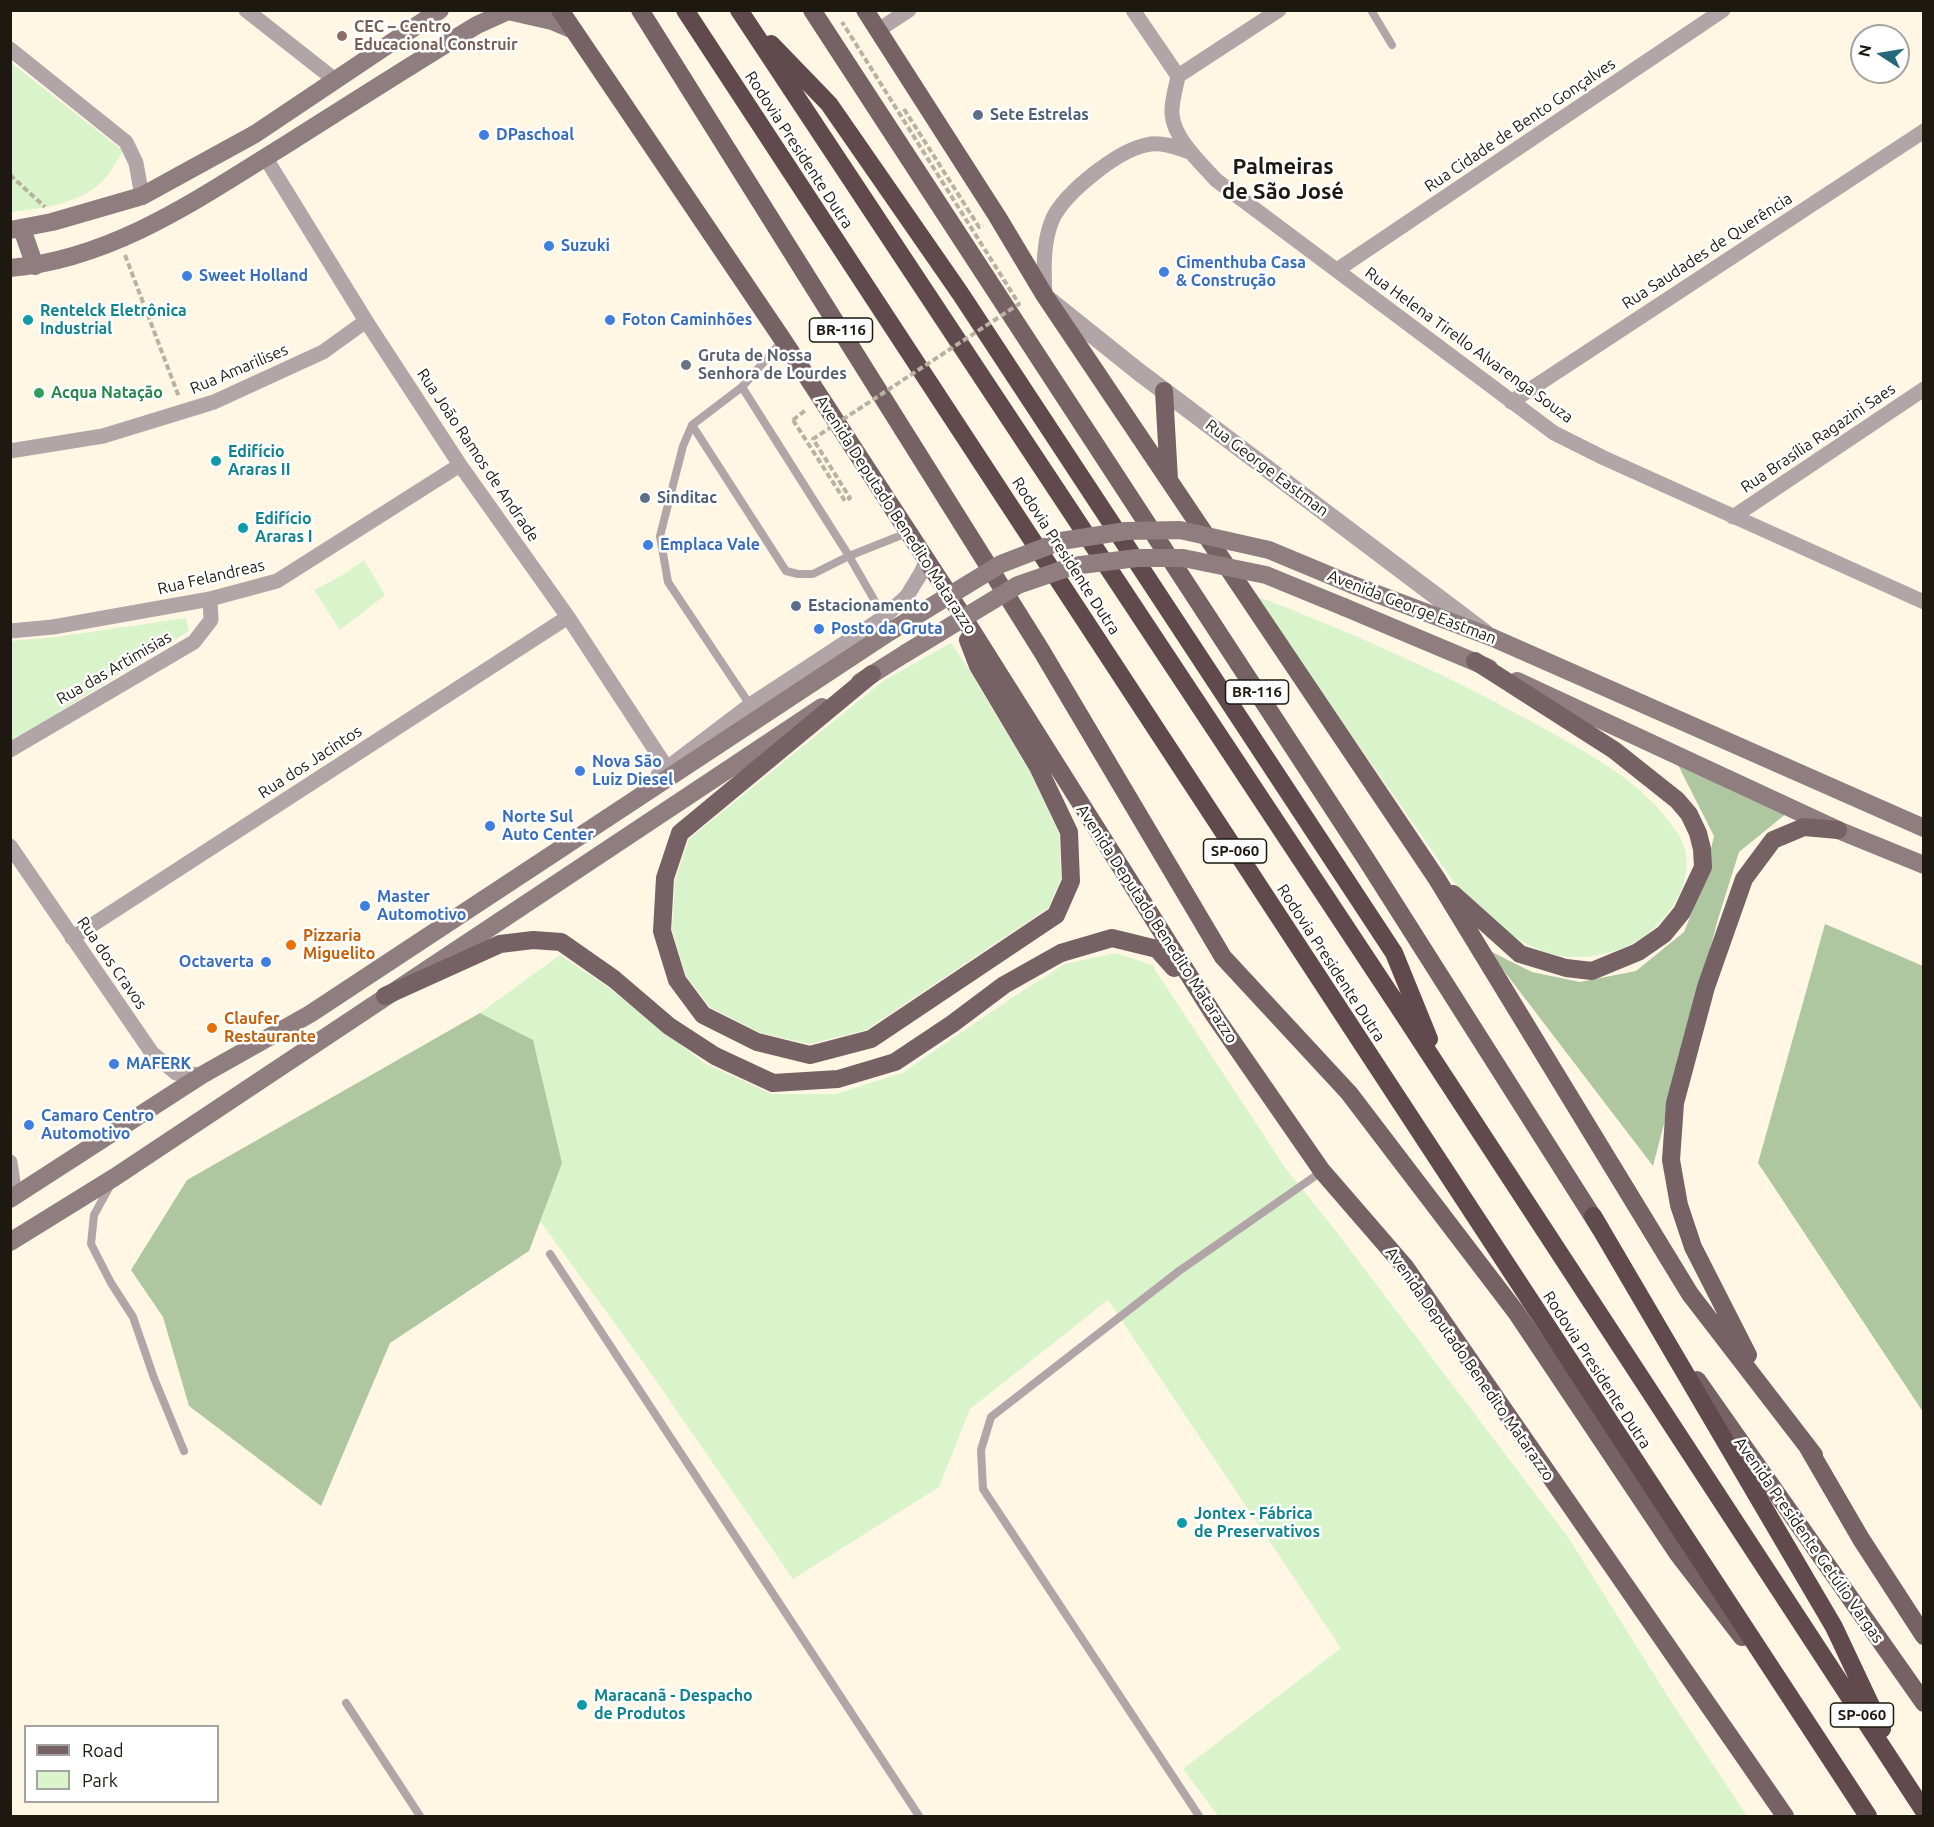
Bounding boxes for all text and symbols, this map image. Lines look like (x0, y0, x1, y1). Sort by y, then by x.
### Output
place label: CEC – Centro Educacional Construir (354, 17, 518, 55)
north arrow (1850, 24, 1910, 84)
marker: CEC – Centro Educacional Construir (335, 29, 349, 43)
text: N (1854, 43, 1874, 58)
street label: Rua Cidade de Bento Gonçalves (1421, 54, 1619, 196)
street label: Rodovia Presidente Dutra (741, 68, 857, 232)
place label: Sete Estrelas (990, 105, 1089, 125)
marker: Sete Estrelas (971, 108, 985, 122)
place label: DPaschoal (496, 125, 574, 145)
marker: DPaschoal (477, 128, 491, 142)
district label: Palmeiras de São José (1222, 154, 1344, 206)
street label: Rua Saudades de Querência (1618, 189, 1796, 313)
place label: Suzuki (561, 236, 610, 256)
marker: Suzuki (542, 239, 556, 253)
place label: Cimenthuba Casa & Construção (1176, 253, 1306, 291)
street label: Rua Helena Tirello Alvarenga Souza (1361, 263, 1577, 427)
marker: Cimenthuba Casa & Construção (1157, 265, 1171, 279)
place label: Sweet Holland (199, 266, 308, 286)
marker: Sweet Holland (180, 269, 194, 283)
place label: Rentelck Eletrônica Industrial (40, 301, 187, 339)
place label: Foton Caminhões (622, 310, 752, 330)
marker: Rentelck Eletrônica Industrial (21, 313, 35, 327)
marker: Foton Caminhões (603, 313, 617, 327)
road number: BR-116 (810, 318, 872, 342)
street label: Rua Amarilises (187, 340, 291, 398)
place label: Gruta de Nossa Senhora de Lourdes (698, 346, 847, 384)
marker: Gruta de Nossa Senhora de Lourdes (679, 358, 693, 372)
street label: Rua João Ramos de Andrade (413, 365, 543, 545)
street label: Rua Brasília Ragazini Saes (1737, 379, 1899, 497)
place label: Acqua Natação (51, 383, 163, 403)
marker: Acqua Natação (32, 386, 46, 400)
street label: Avenida Deputado Benedito Matarazzo (811, 392, 981, 638)
street label: Rua George Eastman (1202, 415, 1332, 521)
place label: Edifício Araras II (228, 442, 291, 480)
marker: Edifício Araras II (209, 454, 223, 468)
street label: Rodovia Presidente Dutra (1008, 474, 1124, 638)
place label: Sinditac (657, 488, 717, 508)
marker: Sinditac (638, 491, 652, 505)
place label: Edifício Araras I (255, 509, 313, 547)
marker: Edifício Araras I (236, 521, 250, 535)
place label: Emplaca Vale (660, 535, 760, 555)
marker: Emplaca Vale (641, 538, 655, 552)
street label: Rua Felandreas (156, 555, 266, 599)
street label: Avenida George Eastman (1325, 566, 1499, 648)
place label: Estacionamento (808, 596, 929, 616)
marker: Estacionamento (789, 599, 803, 613)
place label: Posto da Gruta (831, 619, 943, 639)
marker: Posto da Gruta (812, 622, 826, 636)
street label: Rua das Artimisias (53, 627, 175, 709)
road number: BR-116 (1226, 680, 1288, 704)
street label: Rua dos Jacintos (255, 721, 365, 803)
place label: Nova São Luiz Diesel (592, 752, 673, 790)
marker: Nova São Luiz Diesel (573, 764, 587, 778)
street label: Avenida Deputado Benedito Matarazzo (1072, 801, 1242, 1047)
place label: Norte Sul Auto Center (502, 807, 594, 845)
marker: Norte Sul Auto Center (483, 819, 497, 833)
road number: SP-060 (1204, 839, 1266, 863)
street label: Rodovia Presidente Dutra (1273, 881, 1389, 1045)
place label: Master Automotivo (377, 887, 466, 925)
marker: Master Automotivo (358, 899, 372, 913)
street label: Rua dos Cravos (73, 913, 151, 1013)
place label: Pizzaria Miguelito (303, 926, 375, 964)
marker: Pizzaria Miguelito (284, 938, 298, 952)
place label: Octaverta (179, 952, 254, 972)
marker: Octaverta (259, 955, 273, 969)
place label: Claufer Restaurante (224, 1009, 316, 1047)
marker: Claufer Restaurante (205, 1021, 219, 1035)
place label: MAFERK (126, 1054, 191, 1074)
marker: MAFERK (107, 1057, 121, 1071)
place label: Camaro Centro Automotivo (41, 1106, 154, 1144)
marker: Camaro Centro Automotivo (22, 1118, 36, 1132)
street label: Avenida Deputado Benedito Matarazzo (1382, 1243, 1558, 1485)
street label: Rodovia Presidente Dutra (1539, 1288, 1655, 1452)
street label: Avenida Presidente Getúlio Vargas (1730, 1433, 1888, 1647)
place label: Jontex - Fábrica de Preservativos (1194, 1504, 1320, 1542)
marker: Jontex - Fábrica de Preservativos (1175, 1516, 1189, 1530)
place label: Maracanã - Despacho de Produtos (594, 1686, 753, 1724)
marker: Maracanã - Despacho de Produtos (575, 1698, 589, 1712)
road number: SP-060 (1830, 1703, 1894, 1727)
legend (24, 1725, 219, 1803)
text: Road (82, 1740, 124, 1760)
text: Park (82, 1770, 118, 1790)

